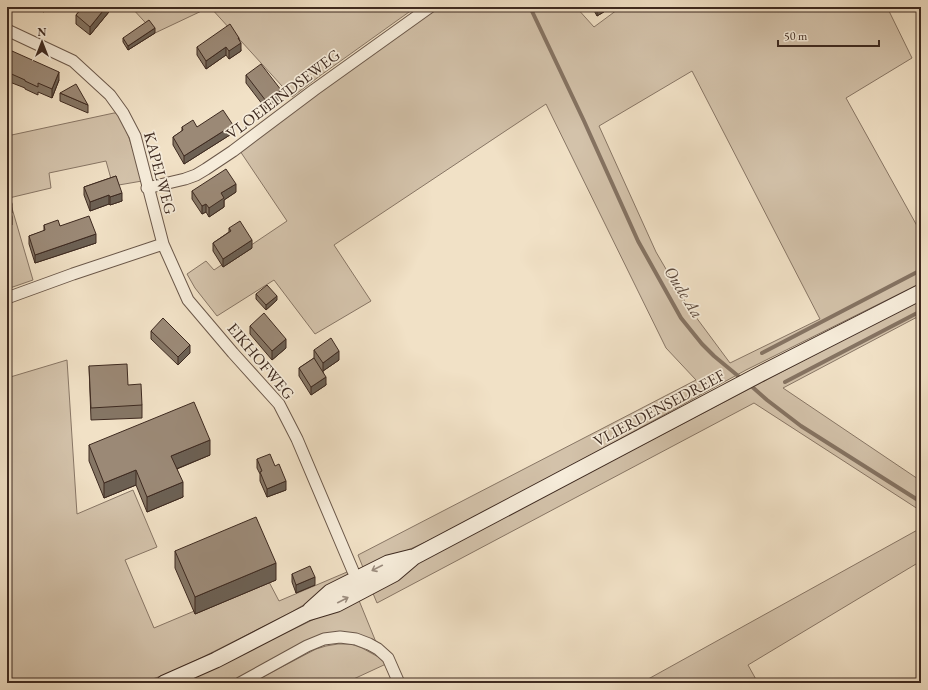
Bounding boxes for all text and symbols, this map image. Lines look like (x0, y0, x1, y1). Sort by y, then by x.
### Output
north arrow (22, 22, 62, 62)
scale bar (778, 22, 879, 48)
text: N (38, 25, 47, 39)
text: 50 m (784, 28, 808, 44)
street label: VLOEIEINDSEWEG (222, 44, 345, 144)
street label: KAPELWEG (139, 129, 181, 217)
water label: Oude Aa (659, 262, 709, 322)
street label: EIKHOFWEG (223, 318, 299, 404)
street label: VLIERDENSEDREEF (590, 364, 728, 452)
one-way arrow (371, 565, 383, 572)
one-way arrow (337, 596, 349, 604)

